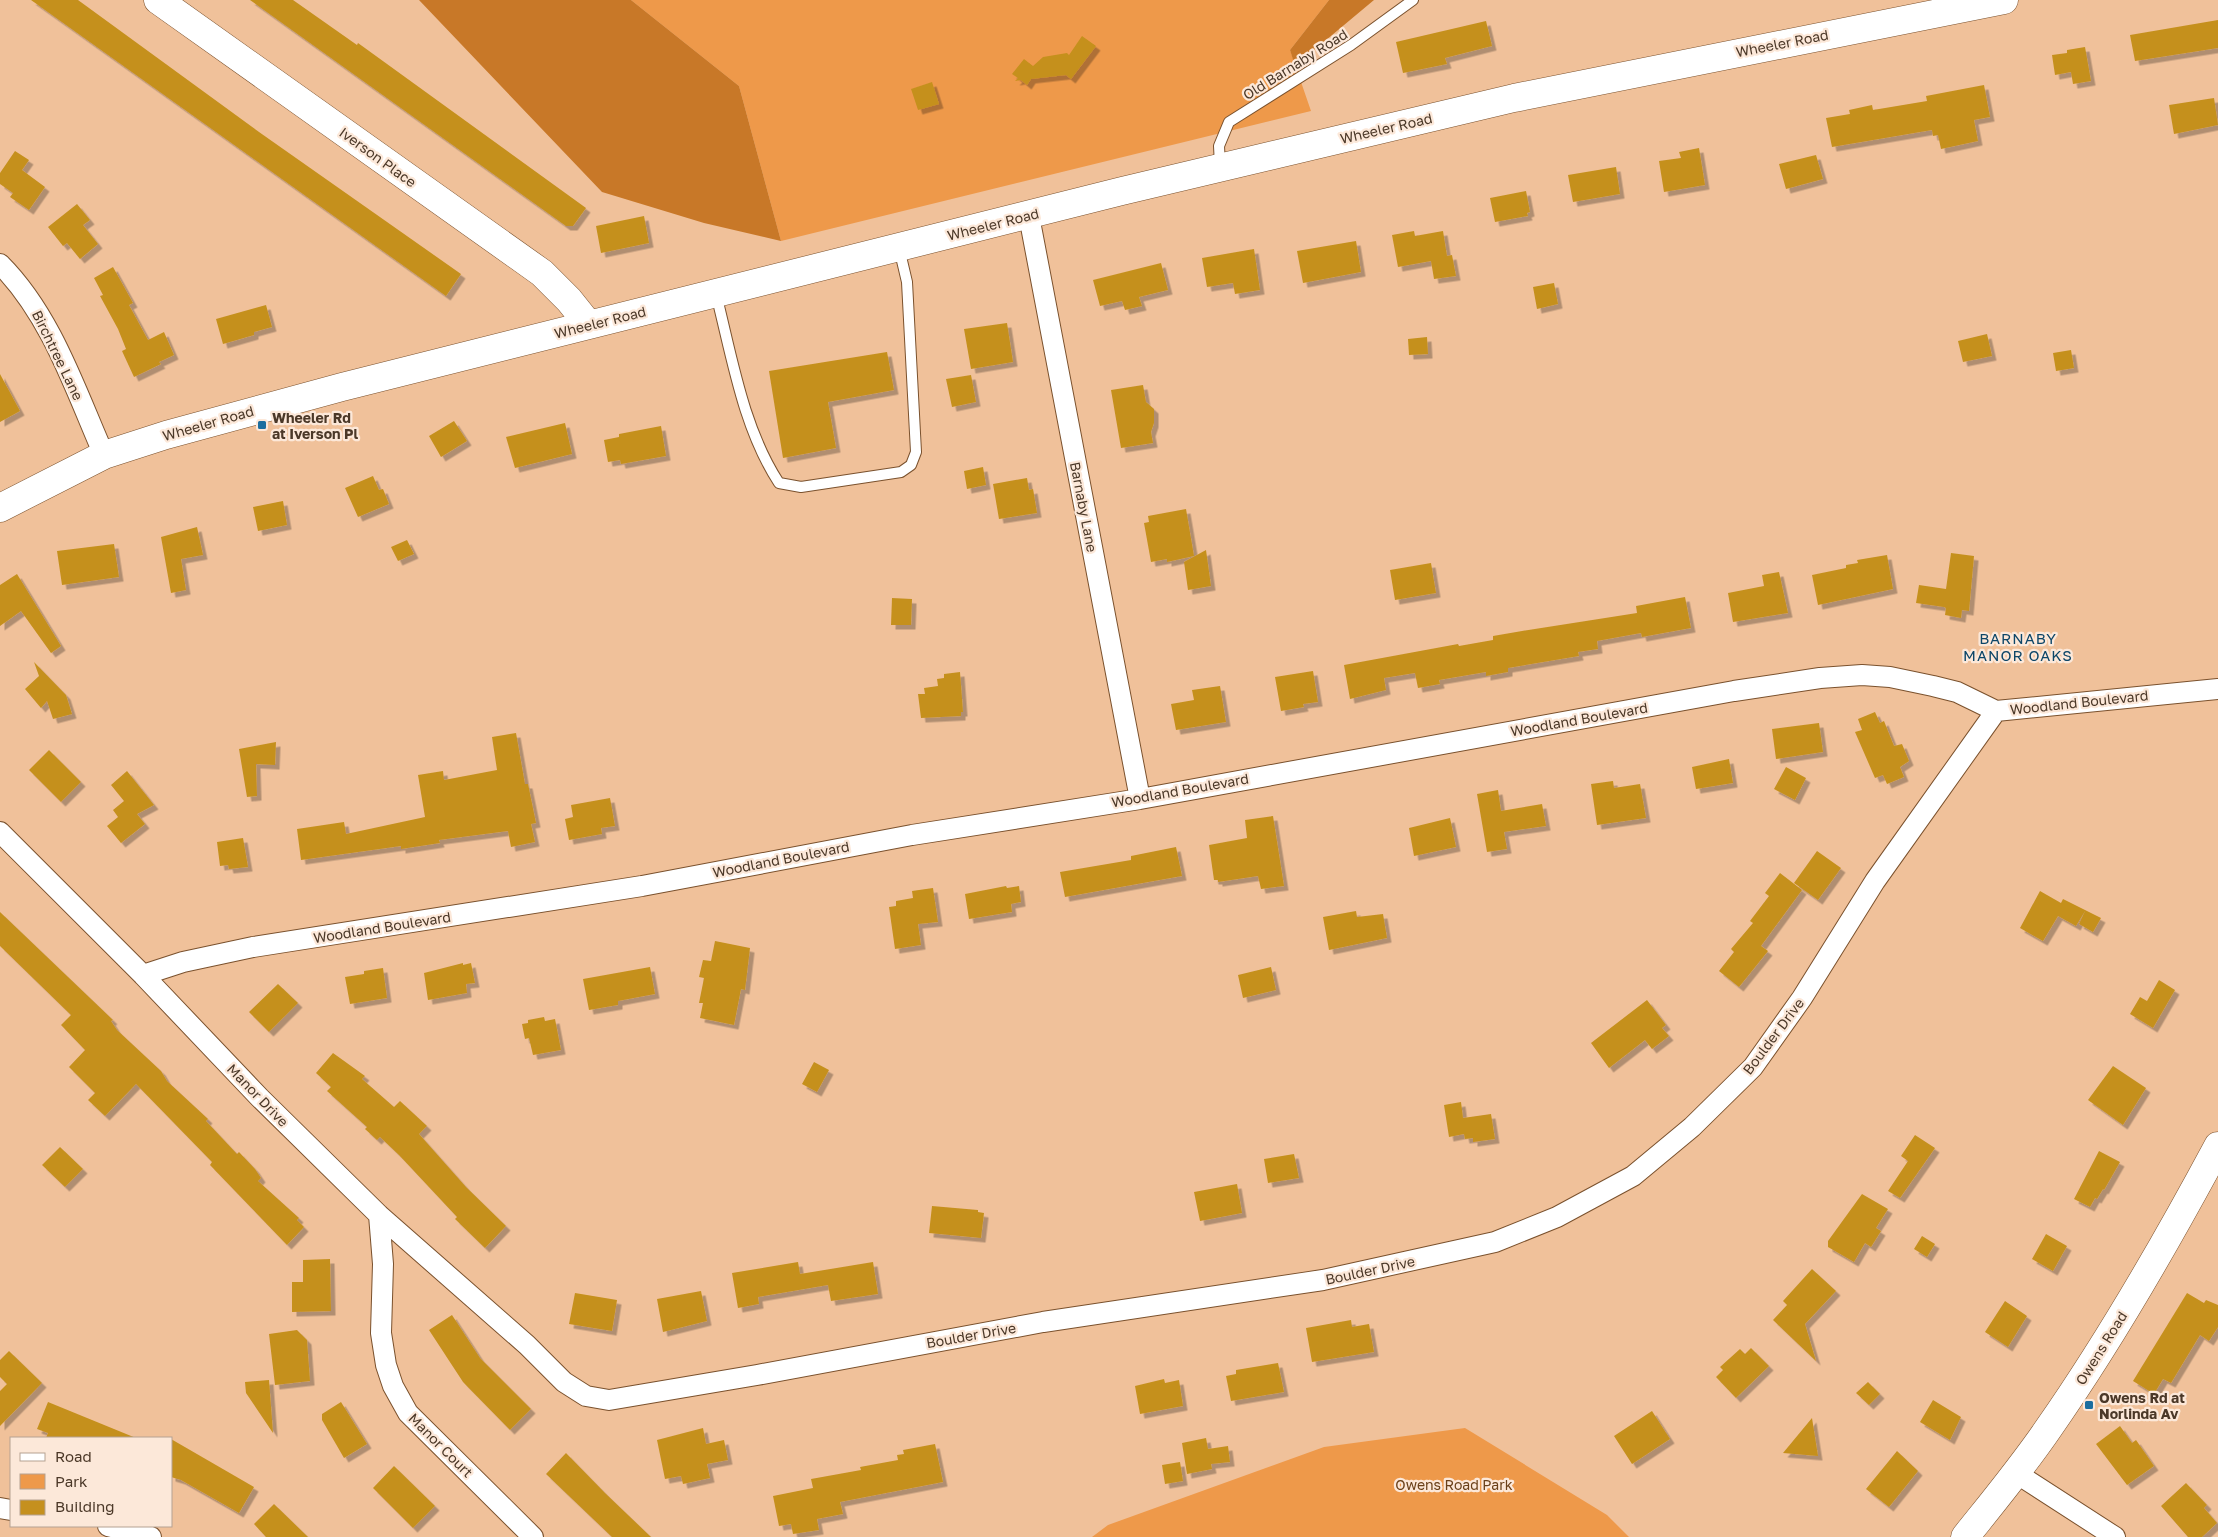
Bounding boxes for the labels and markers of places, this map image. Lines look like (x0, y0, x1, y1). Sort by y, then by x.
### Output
place label: Wheeler Rd at Iverson Pl (272, 409, 358, 442)
marker: Wheeler Rd at Iverson Pl (256, 419, 268, 431)
place label: Owens Rd at Norlinda Av (2099, 1389, 2185, 1422)
marker: Owens Rd at Norlinda Av (2083, 1399, 2095, 1411)

